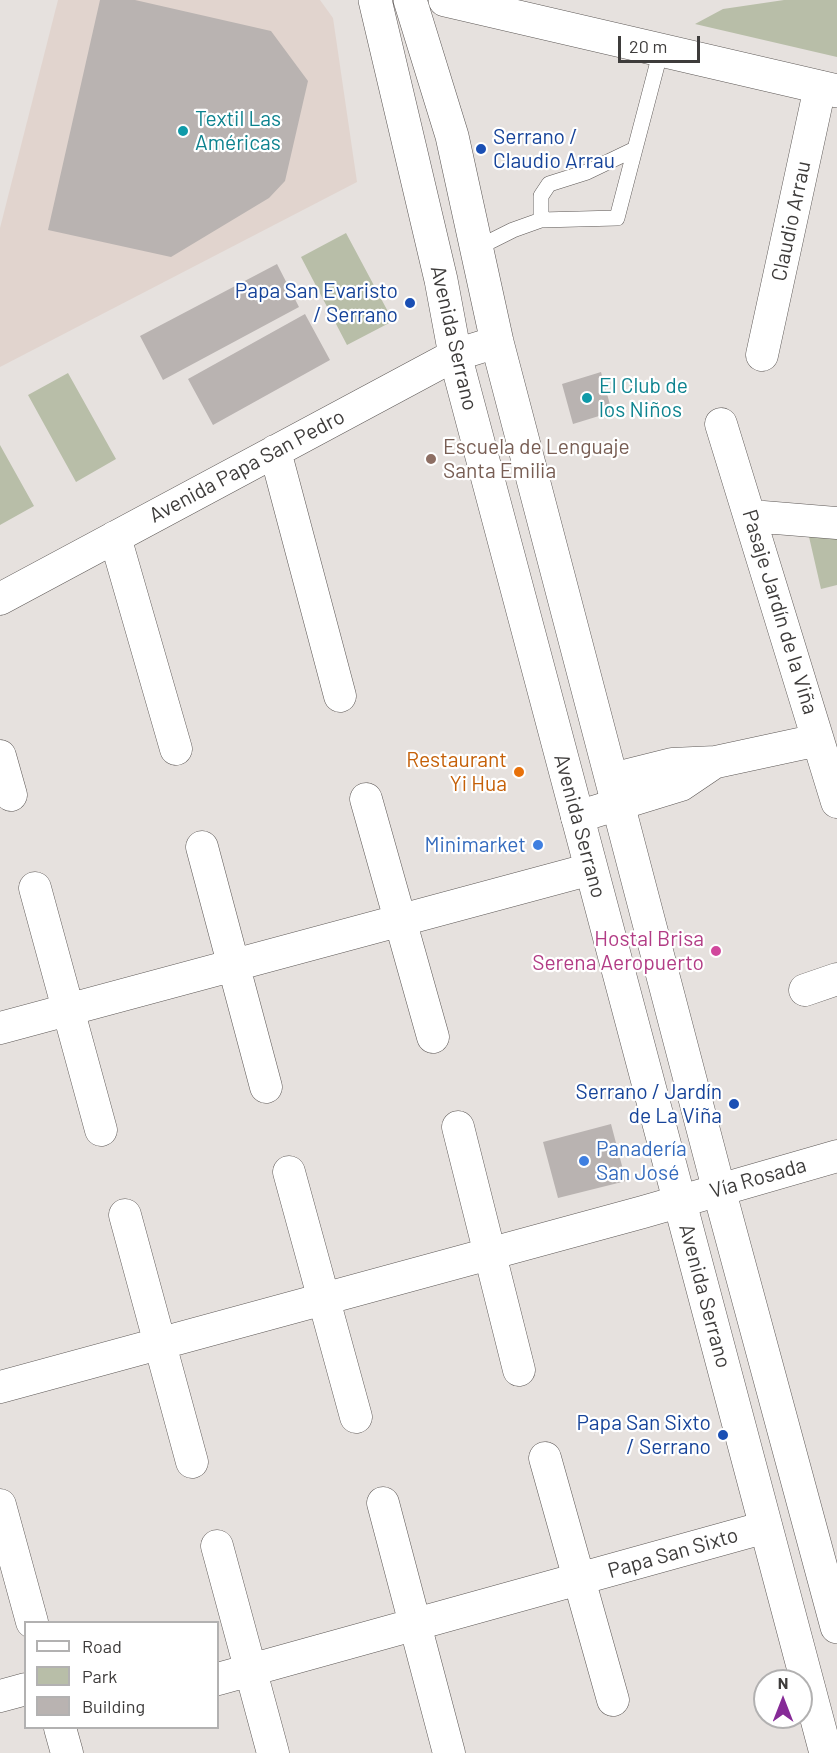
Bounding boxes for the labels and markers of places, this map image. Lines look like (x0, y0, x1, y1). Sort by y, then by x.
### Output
place label: Textil Las Américas (195, 106, 281, 156)
marker: Textil Las Américas (176, 124, 190, 138)
place label: Serrano / Claudio Arrau (493, 124, 615, 174)
marker: Serrano / Claudio Arrau (474, 142, 488, 156)
place label: Papa San Evaristo / Serrano (235, 278, 398, 328)
marker: Papa San Evaristo / Serrano (403, 296, 417, 310)
place label: El Club de los Niños (599, 373, 688, 423)
marker: El Club de los Niños (580, 391, 594, 405)
place label: Escuela de Lenguaje Santa Emilia (443, 434, 630, 484)
marker: Escuela de Lenguaje Santa Emilia (424, 452, 438, 466)
place label: Restaurant Yi Hua (406, 747, 507, 797)
marker: Restaurant Yi Hua (512, 765, 526, 779)
place label: Minimarket (424, 832, 526, 858)
marker: Minimarket (531, 838, 545, 852)
place label: Hostal Brisa Serena Aeropuerto (532, 926, 704, 976)
marker: Hostal Brisa Serena Aeropuerto (709, 944, 723, 958)
place label: Serrano / Jardín de La Viña (576, 1079, 722, 1129)
marker: Serrano / Jardín de La Viña (727, 1097, 741, 1111)
place label: Panadería San José (596, 1136, 687, 1186)
marker: Panadería San José (577, 1154, 591, 1168)
place label: Papa San Sixto / Serrano (576, 1410, 711, 1460)
marker: Papa San Sixto / Serrano (716, 1428, 730, 1442)

